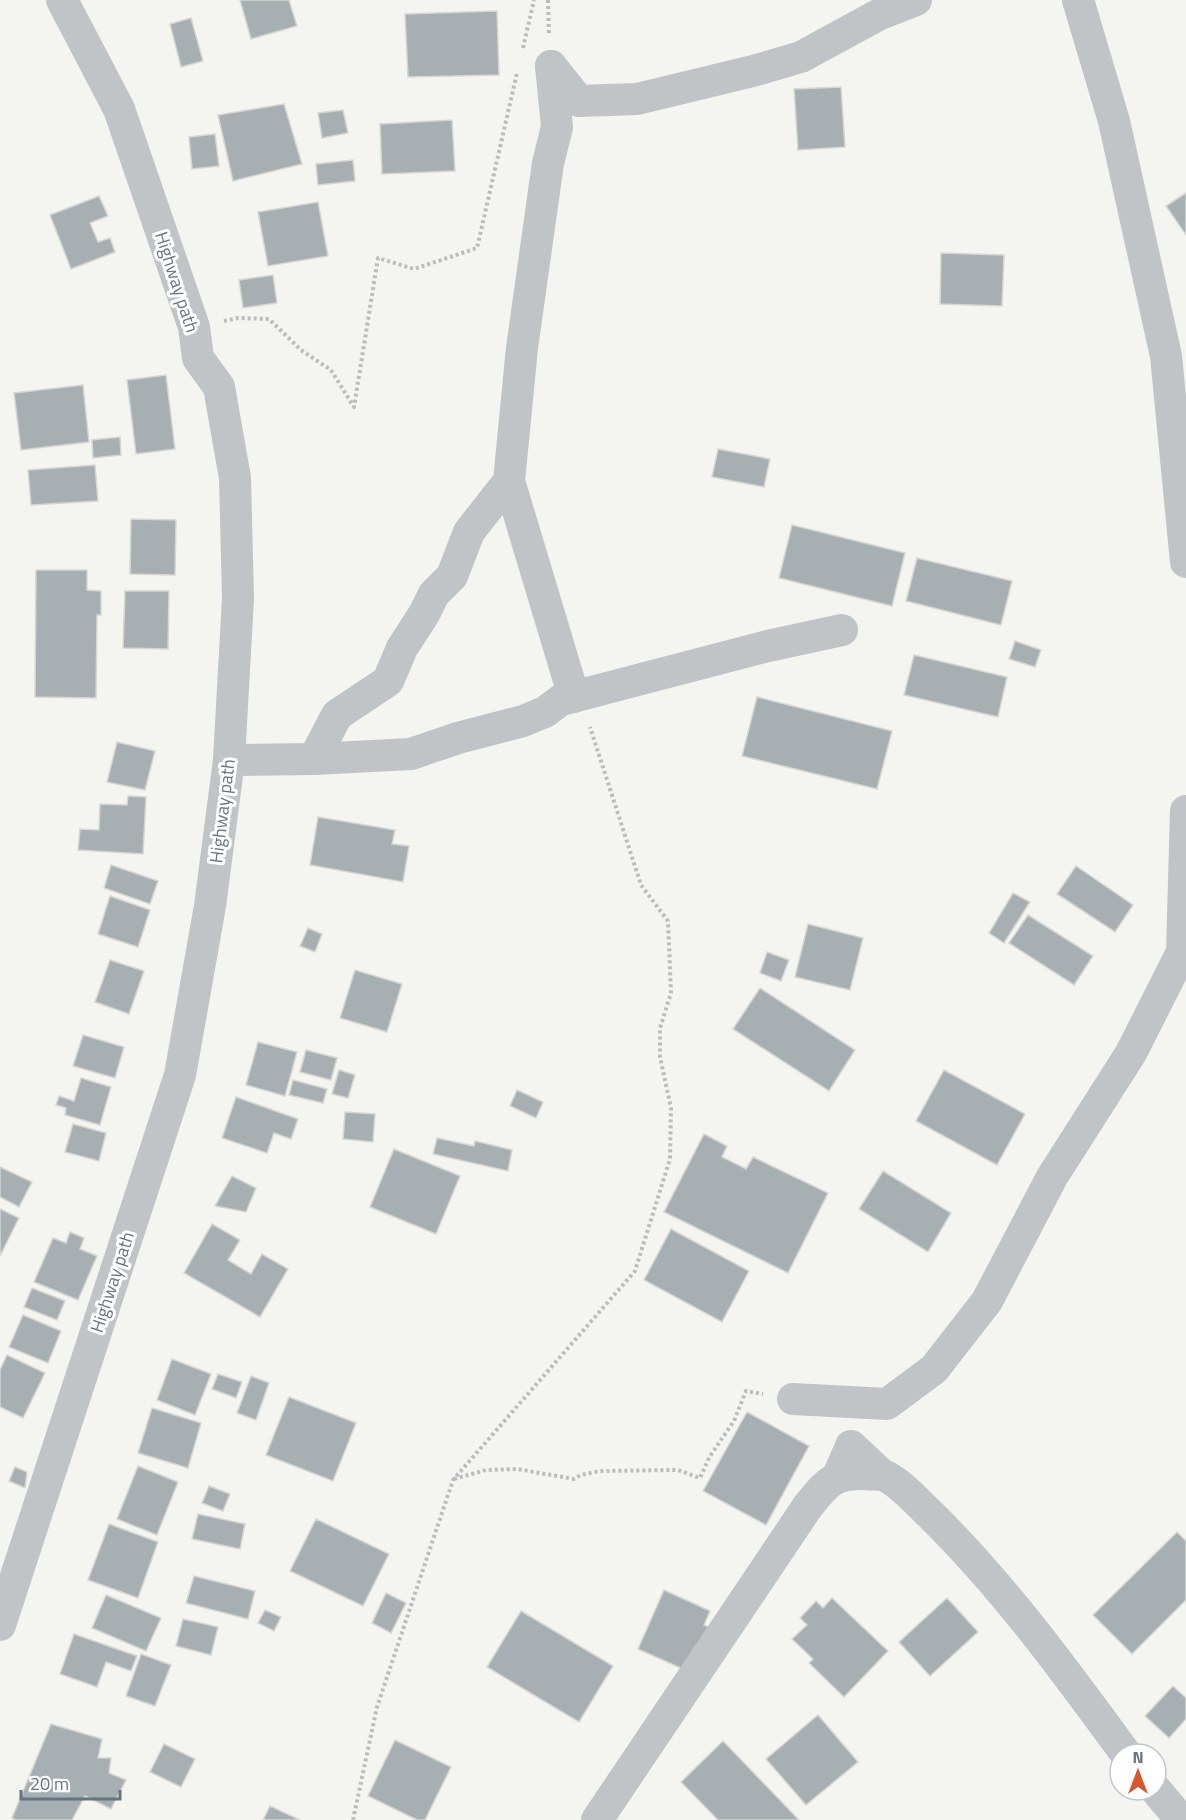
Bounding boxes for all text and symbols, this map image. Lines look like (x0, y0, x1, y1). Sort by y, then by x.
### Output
street label: Highway path (148, 228, 206, 336)
street label: Highway path (202, 757, 242, 865)
street label: Highway path (83, 1228, 141, 1336)
north arrow (1108, 1742, 1168, 1802)
text: N (1132, 1745, 1144, 1769)
scale bar (21, 1763, 120, 1801)
text: 20 m (30, 1770, 69, 1797)

